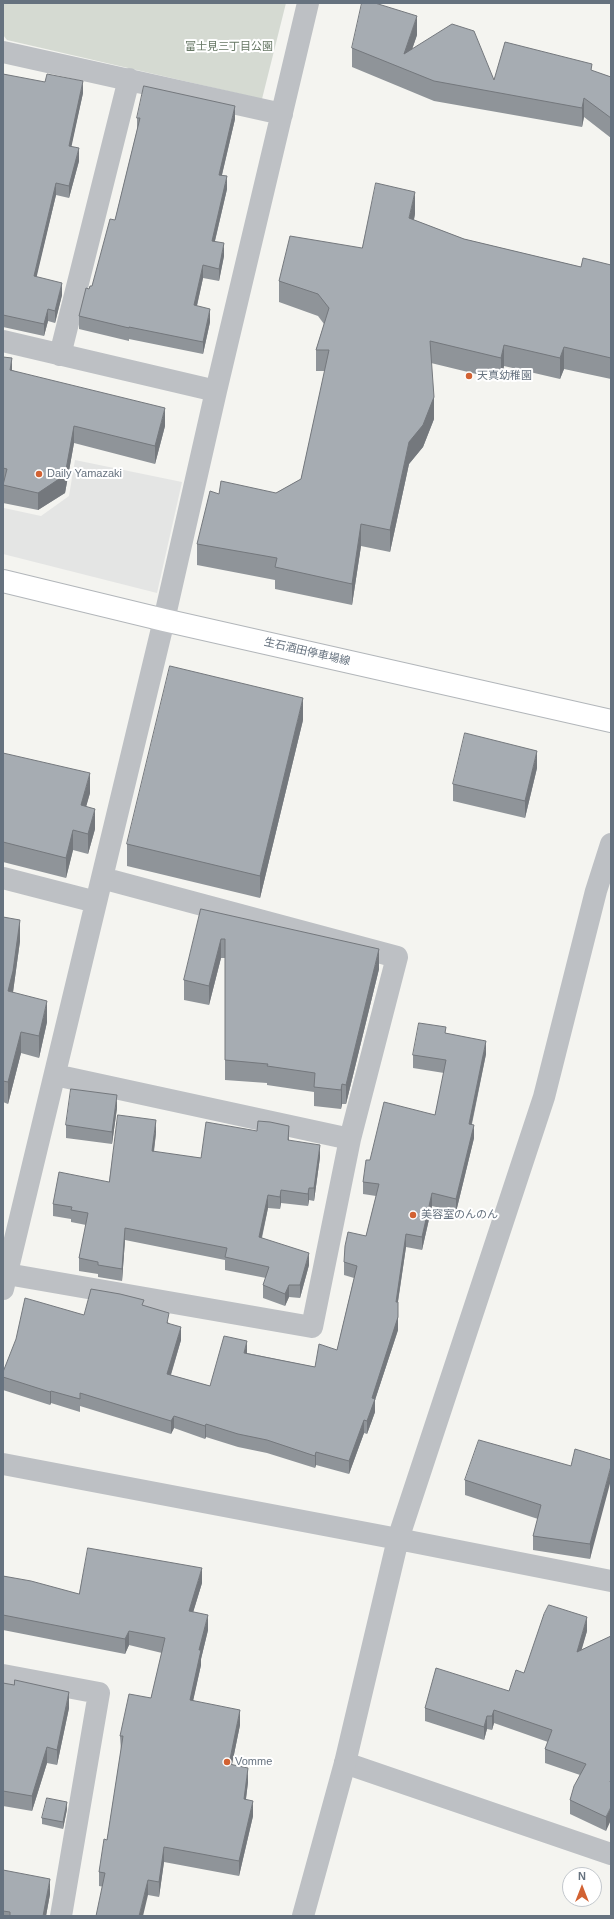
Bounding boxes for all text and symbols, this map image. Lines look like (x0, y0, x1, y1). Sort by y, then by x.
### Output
park label: 富士見三丁目公園 (185, 40, 273, 54)
place label: 天真幼稚園 (477, 369, 532, 383)
marker: 天真幼稚園 (464, 371, 474, 381)
place label: Daily Yamazaki (47, 467, 122, 481)
marker: Daily Yamazaki (34, 469, 44, 479)
street label: 生石酒田停車場線 (263, 636, 351, 668)
place label: 美容室のんのん (421, 1208, 498, 1222)
marker: 美容室のんのん (408, 1210, 418, 1220)
place label: Vomme (235, 1755, 272, 1769)
marker: Vomme (222, 1757, 232, 1767)
north arrow (562, 1867, 602, 1907)
text: N (578, 1870, 586, 1882)

